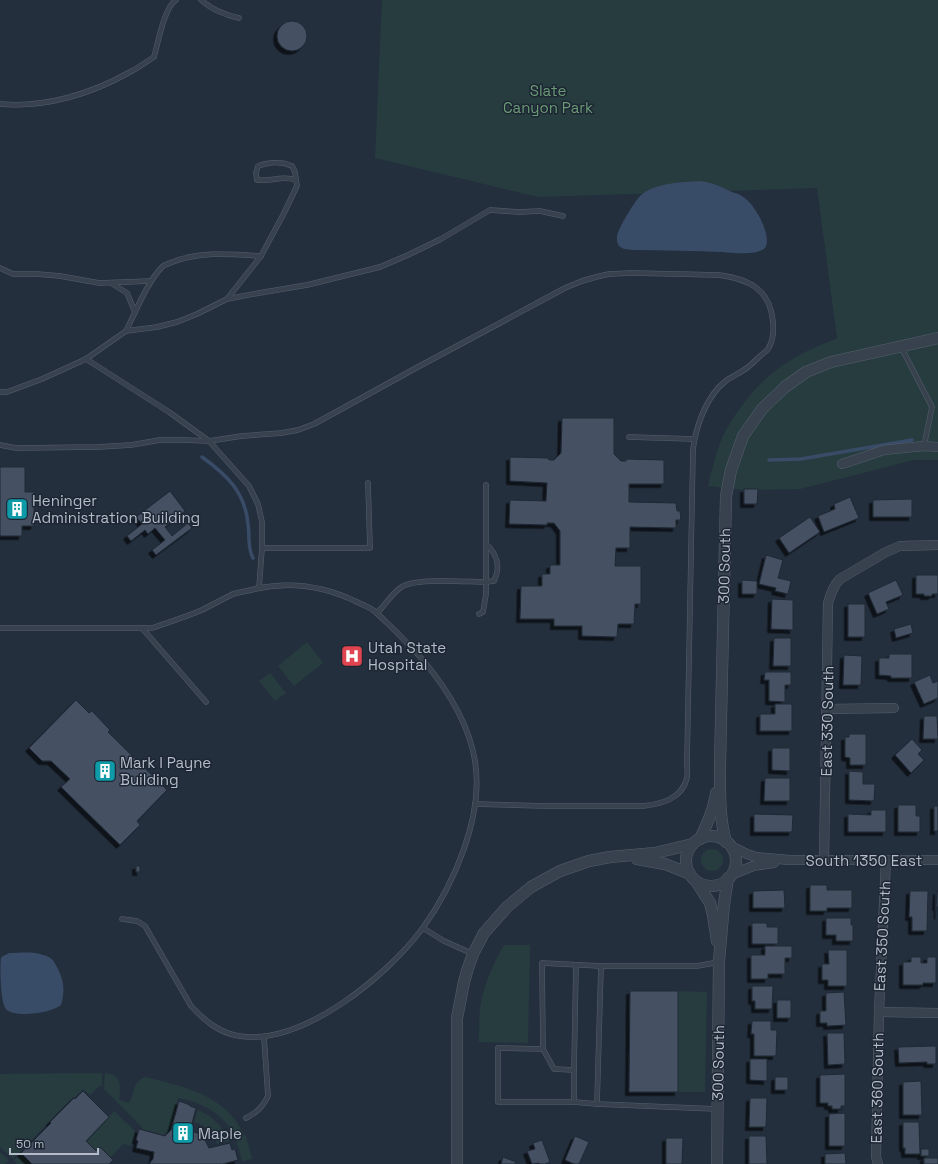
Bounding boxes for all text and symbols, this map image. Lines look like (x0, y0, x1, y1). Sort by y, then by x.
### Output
park label: Slate Canyon Park (503, 81, 593, 117)
place label: Heninger Administration Building (32, 491, 200, 527)
building icon: Heninger Administration Building (4, 496, 30, 522)
street label: 300 South (714, 528, 734, 604)
place label: Utah State Hospital (368, 638, 446, 674)
hospital icon: Utah State Hospital (339, 643, 365, 669)
street label: East 330 South (817, 665, 837, 777)
place label: Mark I Payne Building (120, 753, 211, 789)
building icon: Mark I Payne Building (92, 758, 118, 784)
street label: South 1350 East (805, 851, 923, 870)
street label: East 350 South (870, 880, 894, 992)
street label: 300 South (708, 1025, 728, 1101)
street label: East 360 South (867, 1032, 887, 1144)
building icon: Maple (170, 1120, 196, 1146)
place label: Maple (198, 1124, 242, 1143)
scale bar (10, 1130, 98, 1156)
text: 50 m (16, 1136, 44, 1152)

